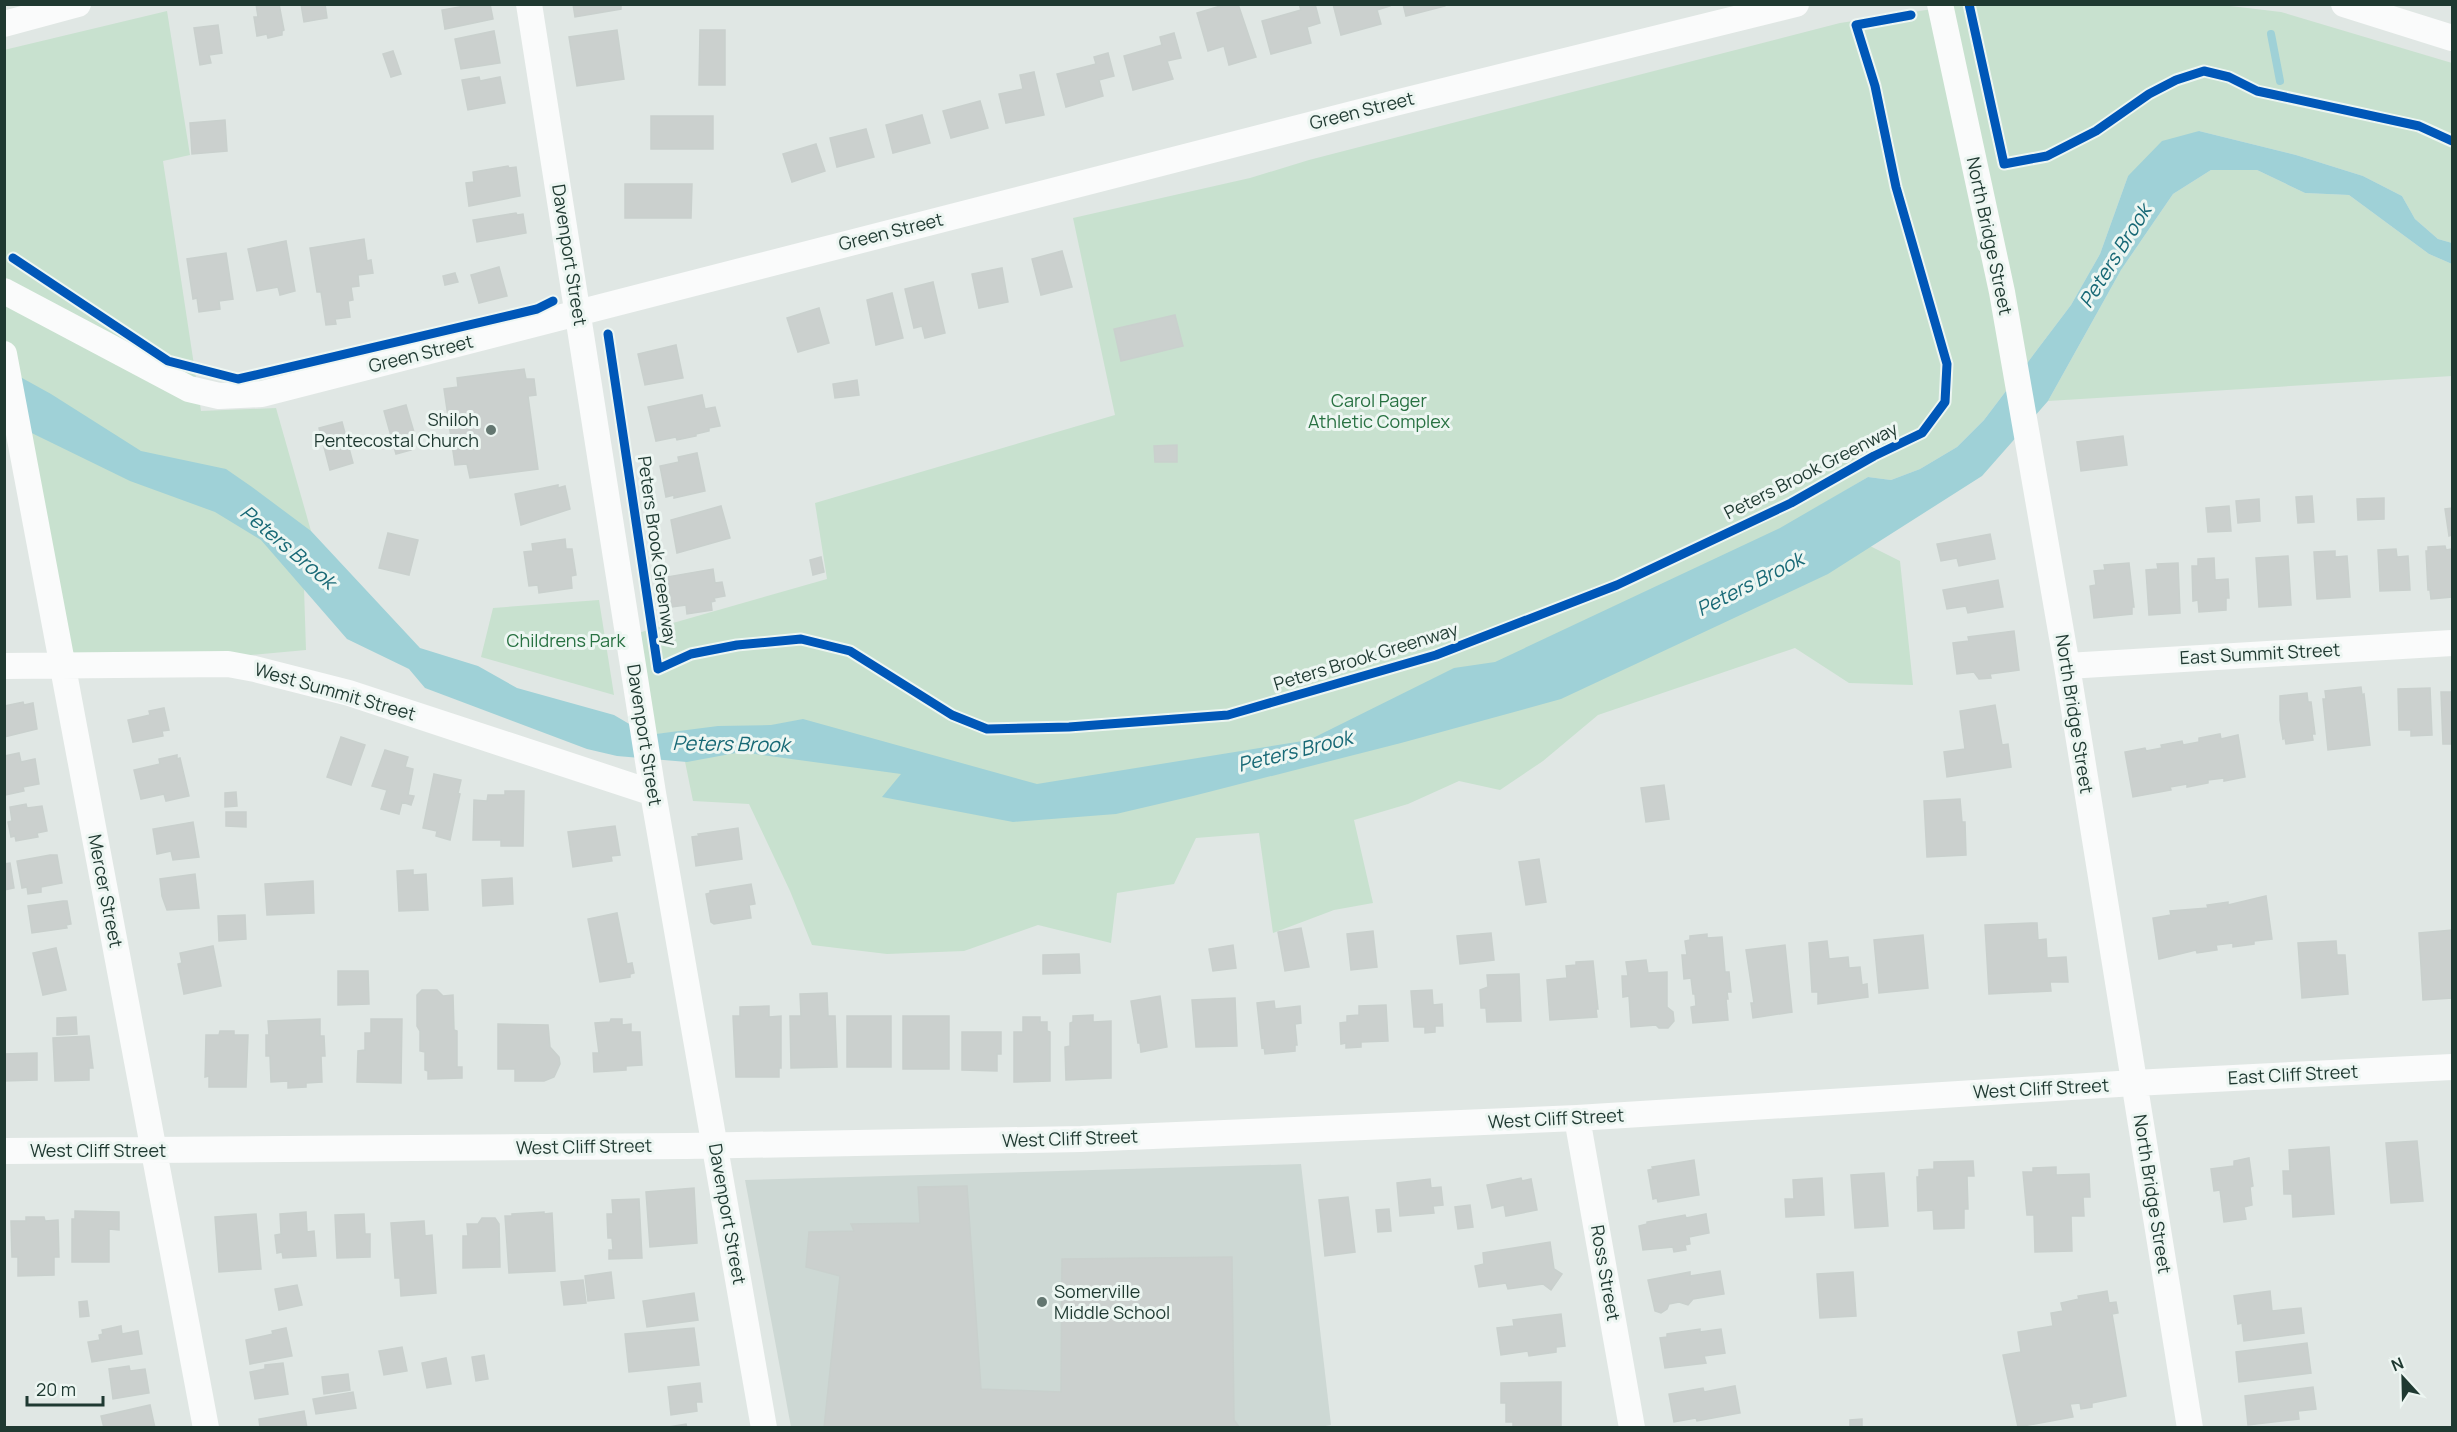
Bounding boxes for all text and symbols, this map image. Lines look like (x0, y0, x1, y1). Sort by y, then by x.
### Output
street label: Green Street (1307, 85, 1417, 135)
street label: North Bridge Street (1962, 155, 2018, 317)
street label: Davenport Street (547, 182, 593, 327)
water label: Peters Brook (2072, 196, 2159, 313)
street label: Green Street (836, 206, 946, 256)
street label: Green Street (366, 328, 476, 378)
park label: Carol Pager Athletic Complex (1308, 388, 1450, 433)
place label: Shiloh Pentecostal Church (314, 407, 479, 452)
street label: Peters Brook Greenway (1720, 416, 1902, 524)
marker: Shiloh Pentecostal Church (484, 423, 498, 437)
street label: Peters Brook Greenway (633, 454, 683, 648)
water label: Peters Brook (235, 499, 344, 597)
water label: Peters Brook (1691, 544, 1811, 622)
street label: Peters Brook Greenway (1271, 616, 1461, 696)
park label: Childrens Park (507, 628, 626, 652)
street label: North Bridge Street (2051, 632, 2099, 795)
street label: East Summit Street (2179, 637, 2341, 669)
street label: West Summit Street (252, 657, 419, 726)
street label: Davenport Street (622, 662, 668, 807)
water label: Peters Brook (1235, 722, 1358, 778)
water label: Peters Brook (672, 729, 793, 758)
street label: Mercer Street (83, 832, 129, 950)
street label: East Cliff Street (2227, 1059, 2359, 1089)
street label: West Cliff Street (1972, 1072, 2110, 1104)
street label: West Cliff Street (1487, 1102, 1625, 1134)
street label: North Bridge Street (2129, 1112, 2177, 1275)
street label: West Cliff Street (1001, 1124, 1138, 1152)
street label: West Cliff Street (516, 1133, 652, 1159)
street label: West Cliff Street (30, 1138, 166, 1162)
street label: Davenport Street (704, 1141, 752, 1286)
street label: Ross Street (1586, 1223, 1626, 1323)
place label: Somerville Middle School (1054, 1279, 1170, 1324)
marker: Somerville Middle School (1035, 1295, 1049, 1309)
north arrow (2373, 1348, 2433, 1408)
text: N (2388, 1352, 2407, 1376)
scale bar (27, 1369, 104, 1407)
text: 20 m (36, 1377, 76, 1401)

